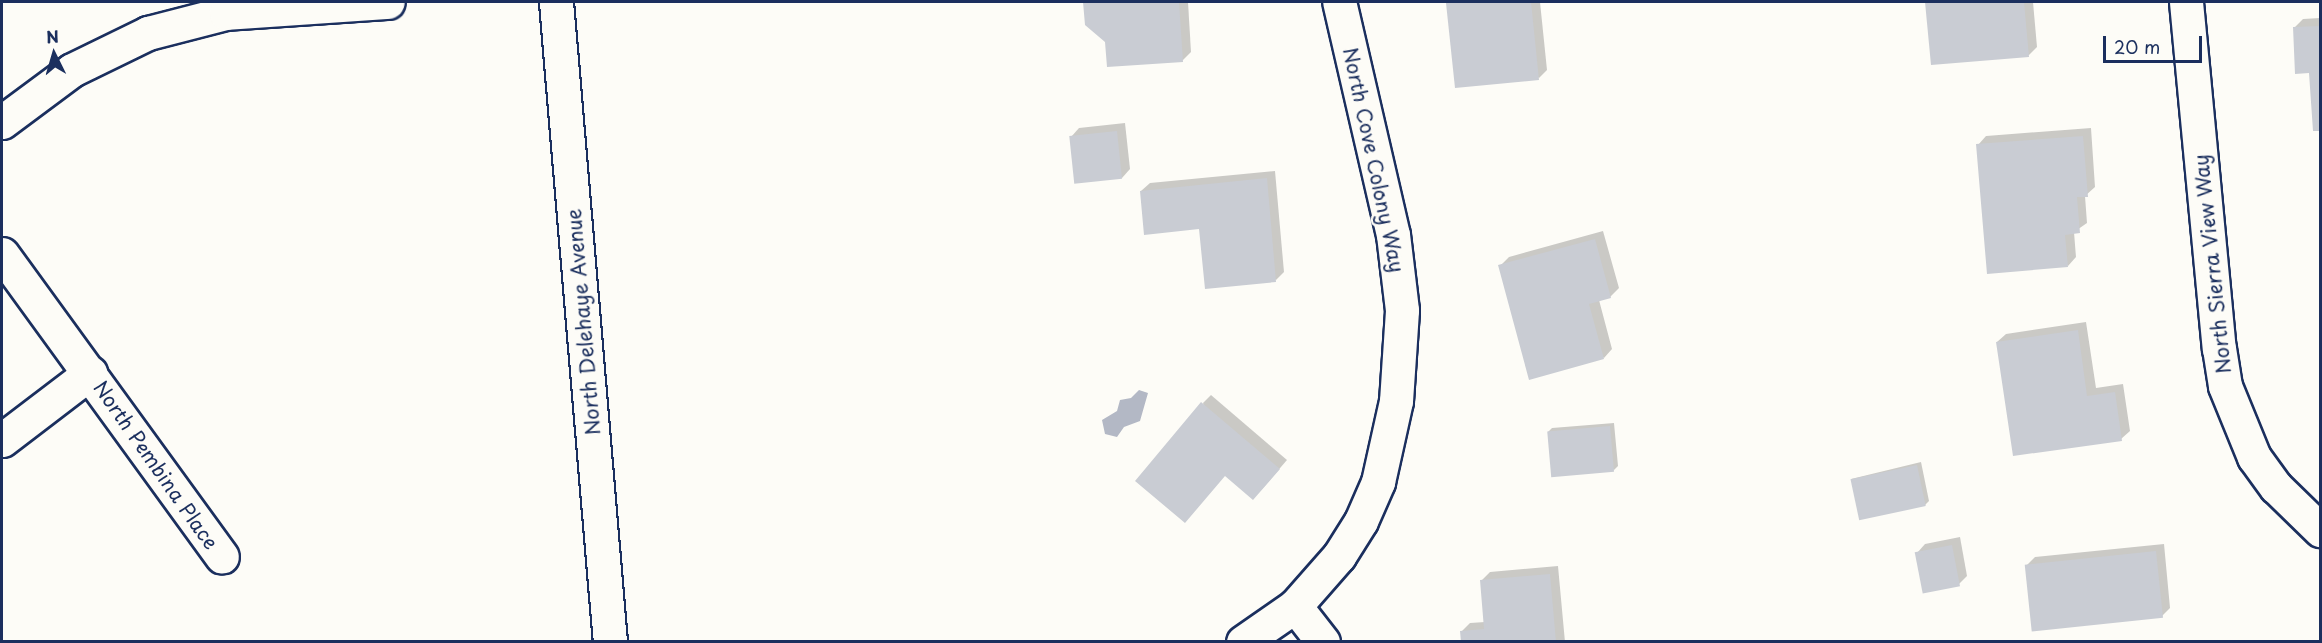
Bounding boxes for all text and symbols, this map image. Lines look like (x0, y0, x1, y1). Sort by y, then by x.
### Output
north arrow (24, 24, 84, 84)
text: N (45, 24, 60, 49)
scale bar (2106, 24, 2205, 62)
text: 20 m (2114, 33, 2160, 60)
street label: North Cove Colony Way (1338, 45, 1410, 275)
street label: North Sierra View Way (2188, 152, 2236, 376)
street label: North Delehaye Avenue (561, 207, 605, 437)
street label: North Pembina Place (88, 376, 224, 554)

